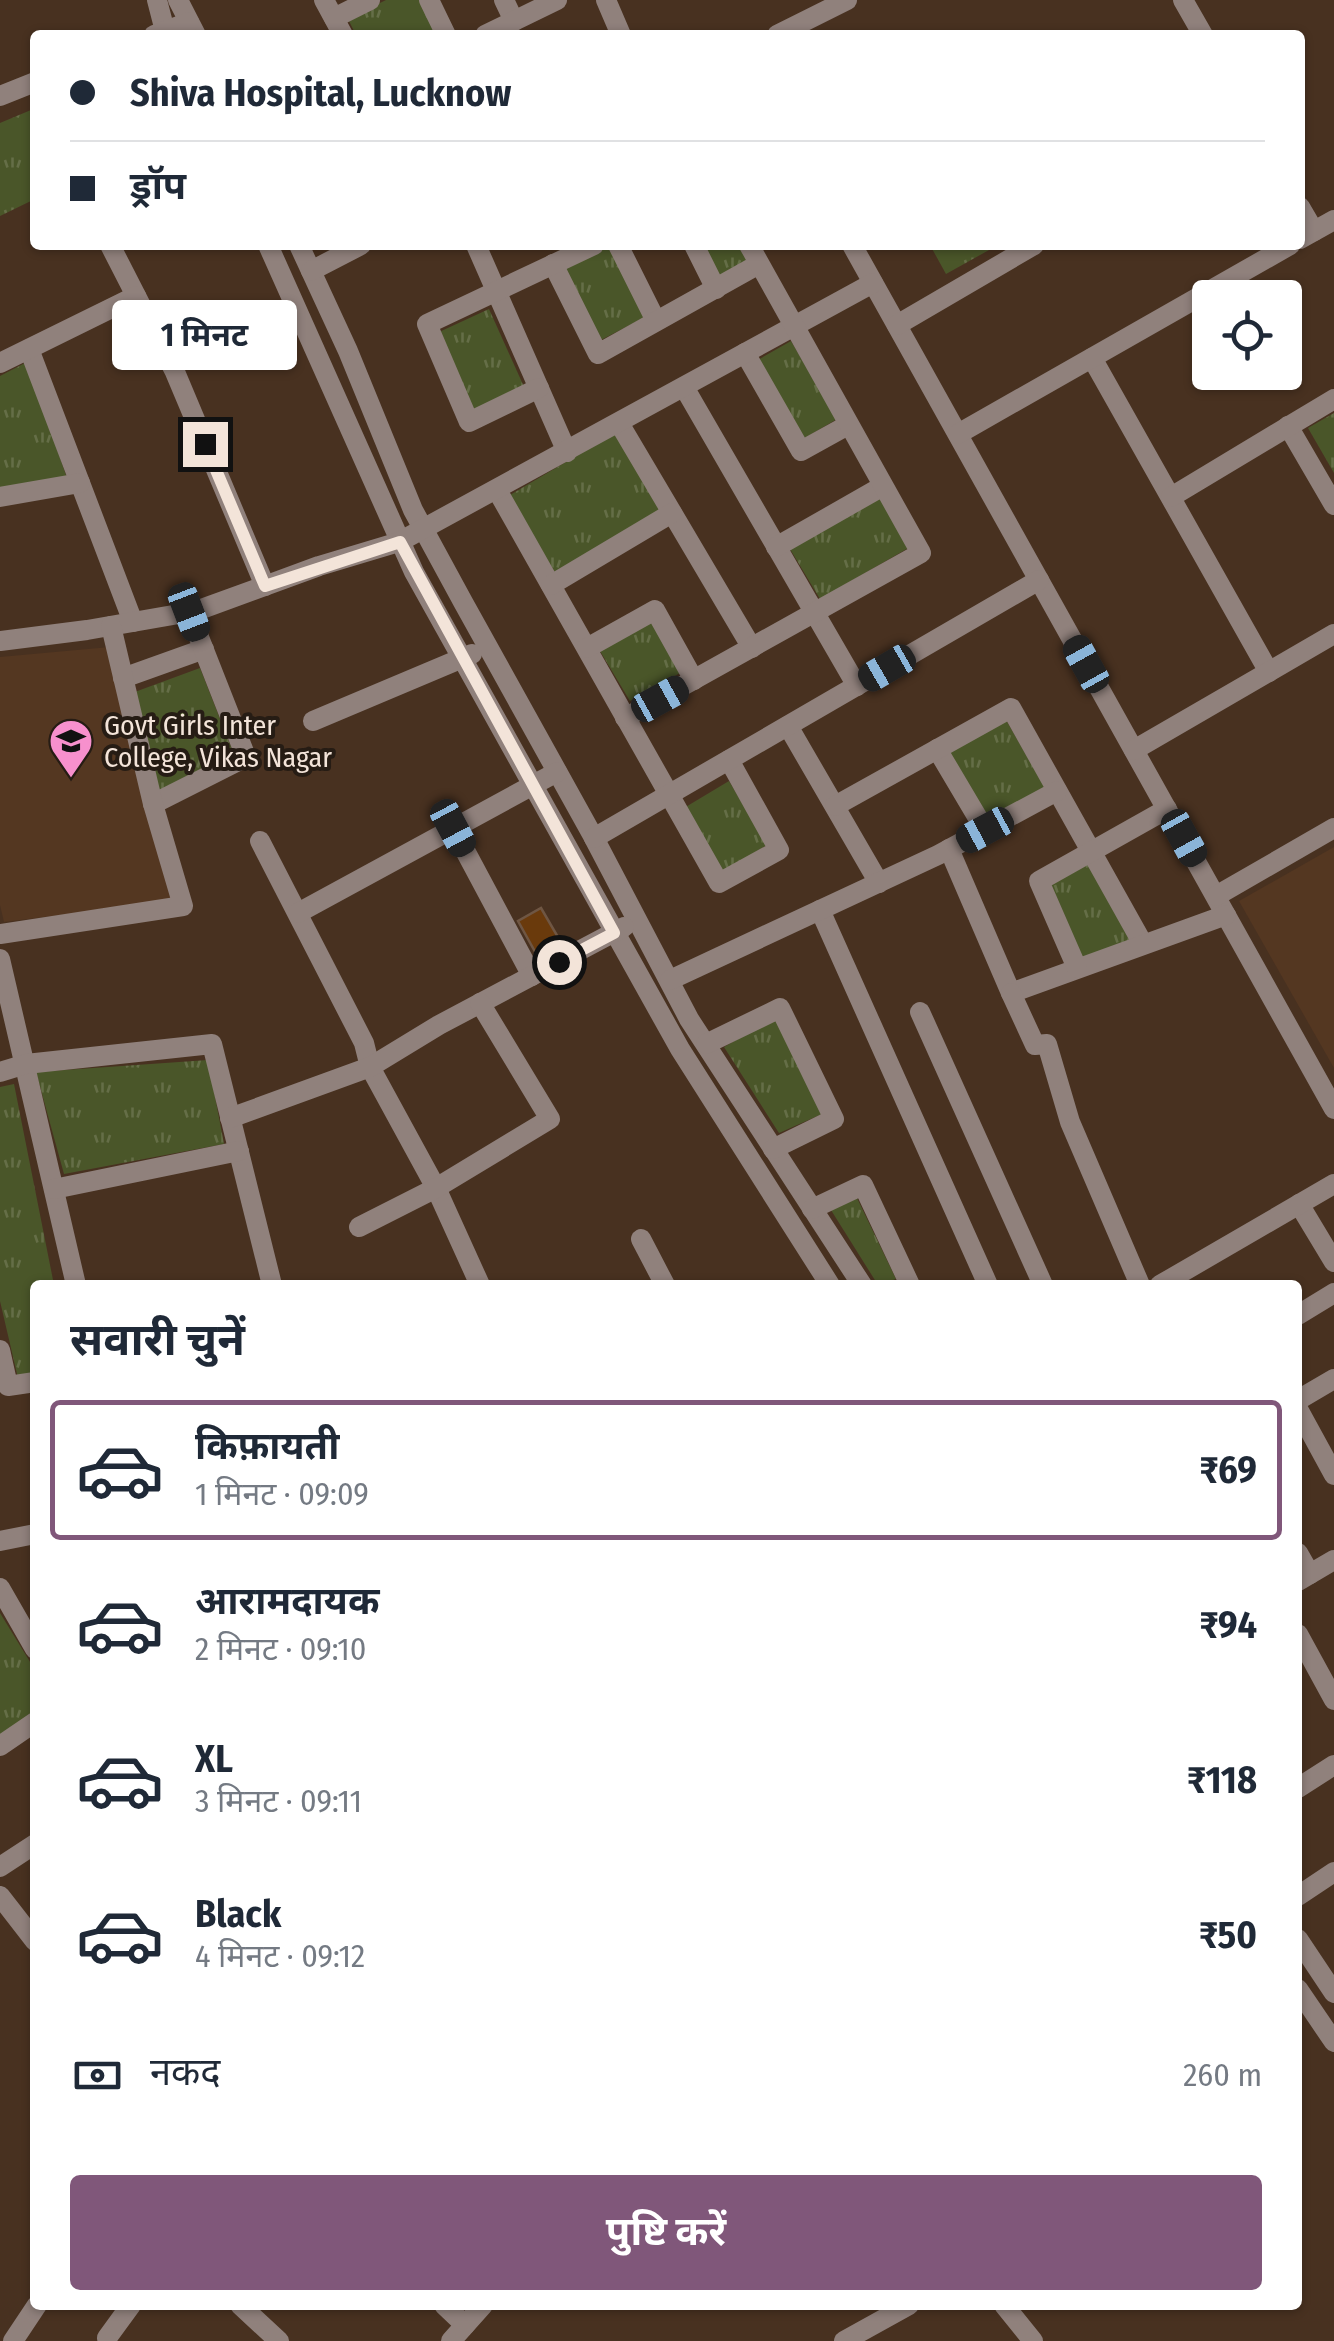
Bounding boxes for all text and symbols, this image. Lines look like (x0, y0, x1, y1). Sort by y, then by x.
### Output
text: Shiva Hospital, Lucknow (130, 70, 511, 116)
text: ड्रॉप (130, 163, 186, 209)
map controls (1192, 280, 1302, 390)
button: locate (1192, 280, 1302, 390)
callout: 1 मिनट (112, 299, 298, 369)
text: 1 मिनट (161, 316, 248, 354)
route end (183, 422, 228, 467)
car (164, 579, 214, 645)
car (1058, 630, 1114, 698)
car (854, 640, 920, 696)
car (626, 671, 694, 727)
place label: Govt Girls Inter College, Vikas Nagar (104, 709, 332, 774)
school or university icon: Govt Girls Inter College, Vikas Nagar (48, 718, 94, 779)
car (426, 794, 480, 862)
car (951, 803, 1019, 857)
car (1156, 804, 1212, 872)
route start (537, 940, 582, 985)
text: सवारी चुनें (70, 1313, 245, 1367)
text: किफ़ायती (195, 1423, 339, 1469)
icon: car (75, 1425, 165, 1515)
text: ₹69 (1199, 1447, 1257, 1493)
text: 1 मिनट · 09:09 (195, 1475, 369, 1513)
text: आरामदायक (195, 1578, 379, 1624)
icon: car (75, 1580, 165, 1670)
text: ₹94 (1200, 1602, 1257, 1648)
text: 2 मिनट · 09:10 (195, 1630, 366, 1668)
icon: car (75, 1735, 165, 1825)
text: XL (195, 1736, 233, 1782)
text: ₹118 (1187, 1757, 1257, 1803)
text: 3 मिनट · 09:11 (195, 1782, 362, 1820)
icon: car (75, 1890, 165, 1980)
text: Black (195, 1891, 281, 1937)
text: ₹50 (1199, 1912, 1257, 1958)
text: 4 मिनट · 09:12 (195, 1937, 365, 1975)
icon: cash (70, 2048, 125, 2103)
text: नकद (150, 2049, 220, 2095)
text: 260 m (1183, 2056, 1262, 2094)
button: पुष्टि करें (70, 2175, 1262, 2290)

